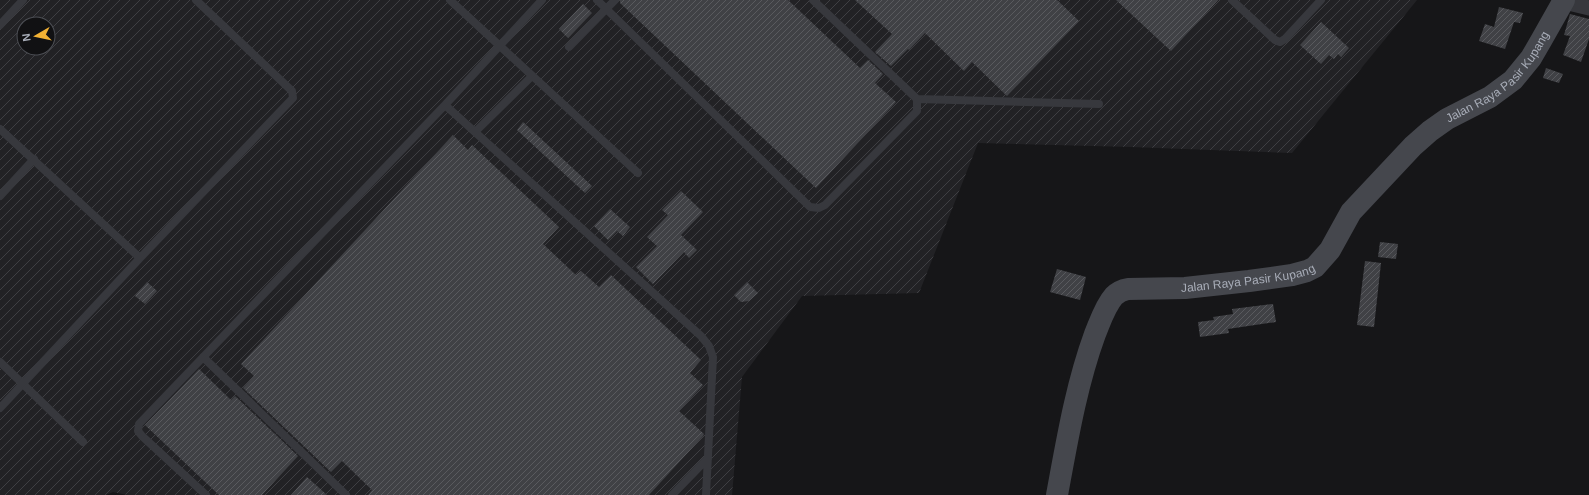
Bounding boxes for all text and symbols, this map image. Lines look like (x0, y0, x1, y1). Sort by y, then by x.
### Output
north arrow (16, 16, 56, 56)
street label: Jalan Raya Pasir Kupang (1443, 29, 1552, 125)
text: N (20, 33, 33, 42)
street label: Jalan Raya Pasir Kupang (1181, 261, 1318, 295)

